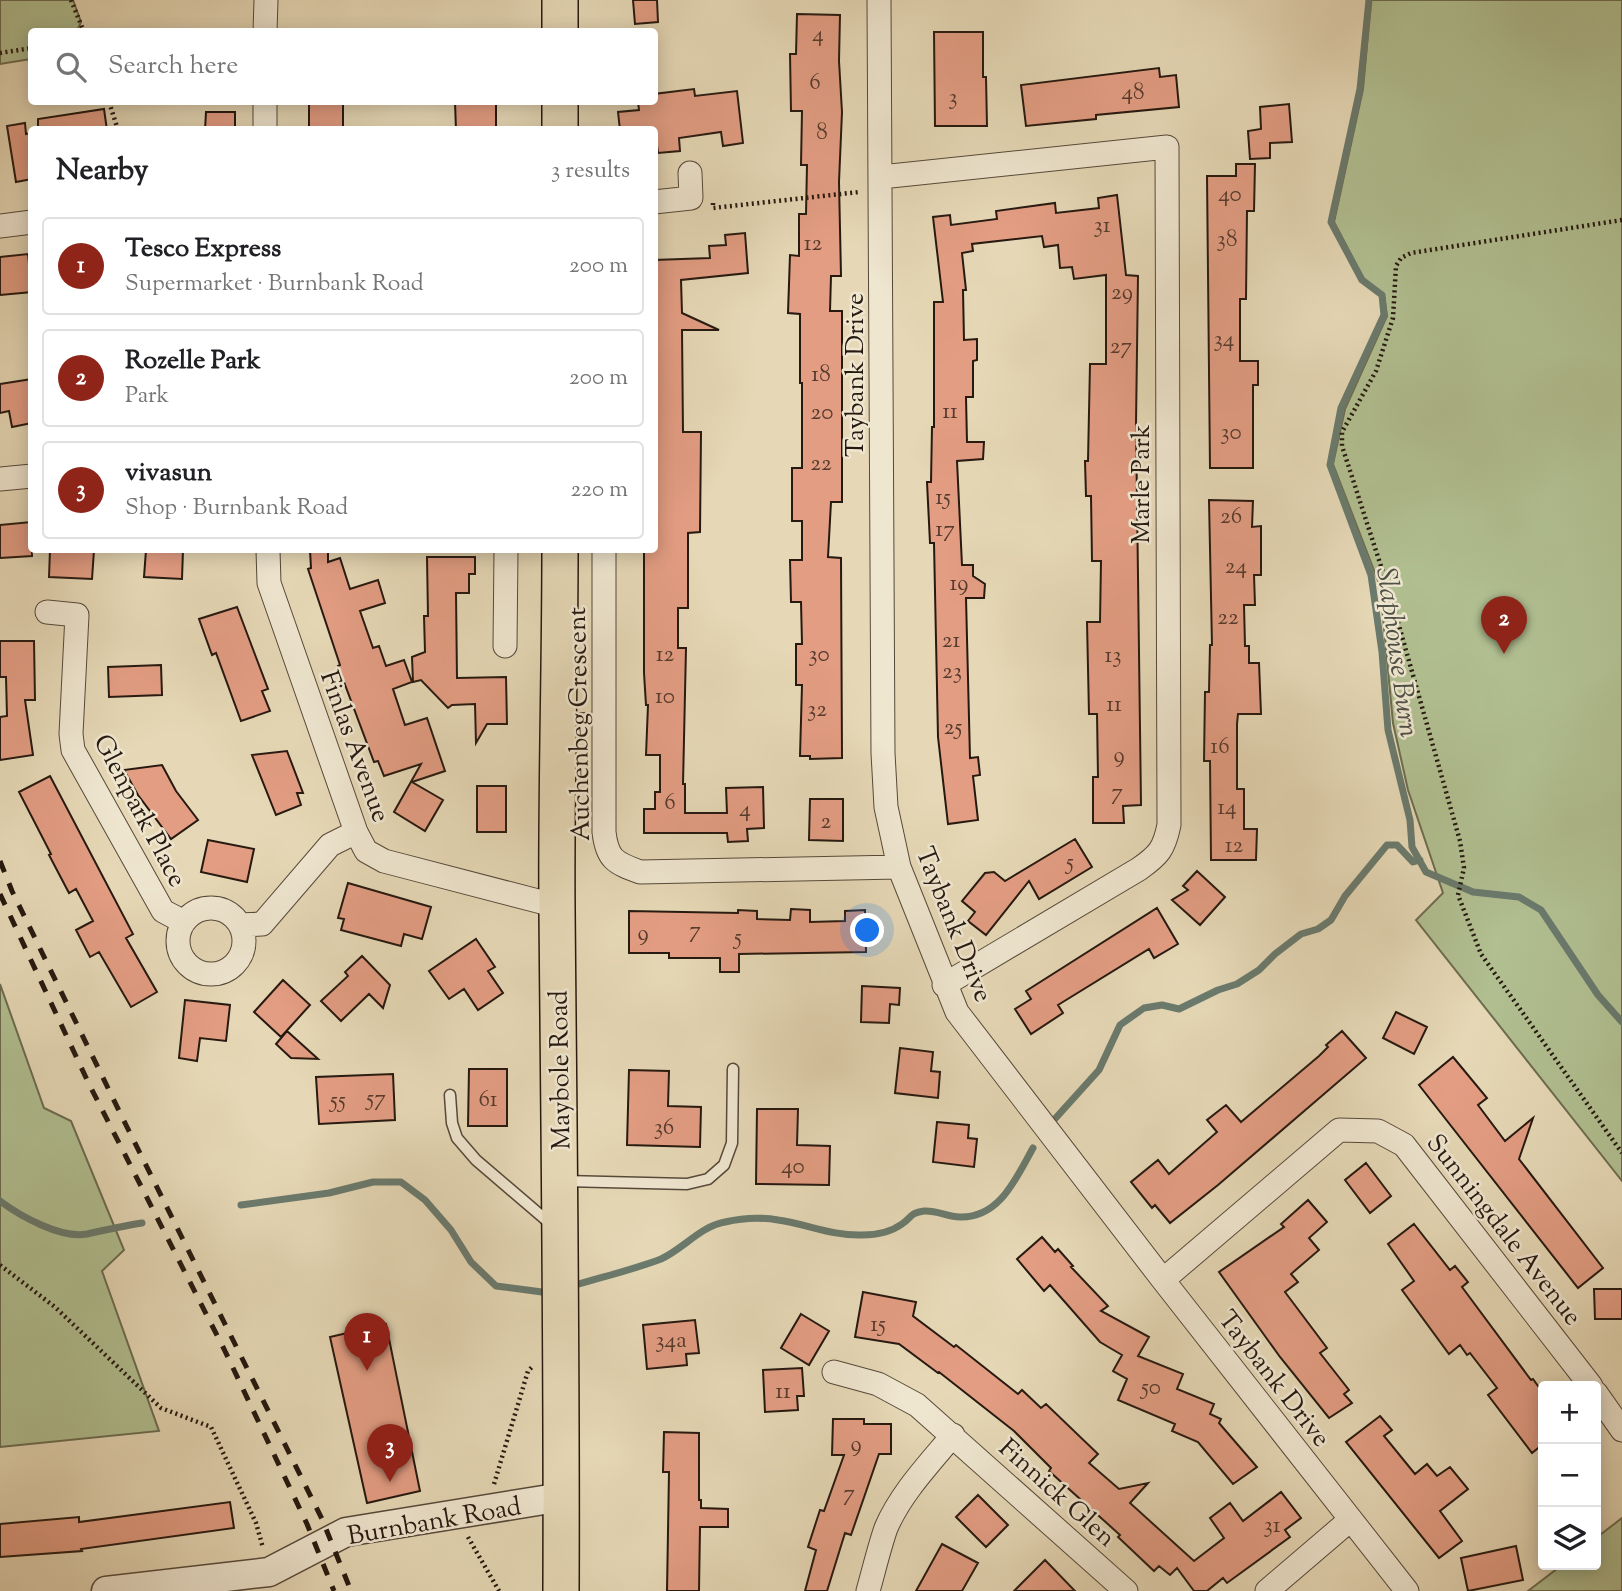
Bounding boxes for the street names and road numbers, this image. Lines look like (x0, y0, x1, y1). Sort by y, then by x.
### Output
street label: Taybank Drive (838, 293, 875, 457)
street label: Marle Park (1124, 424, 1161, 544)
street label: Auchenbeg Crescent (560, 606, 601, 841)
street label: Finlas Avenue (309, 666, 398, 828)
street label: Glenpark Place (83, 728, 195, 894)
street label: Taybank Drive (905, 842, 1001, 1008)
street label: Maybole Road (542, 990, 581, 1150)
street label: Sunningdale Avenue (1416, 1127, 1590, 1334)
street label: Taybank Drive (1208, 1303, 1338, 1456)
street label: Finnick Glen (990, 1431, 1123, 1557)
street label: Burnbank Road (345, 1489, 525, 1556)

